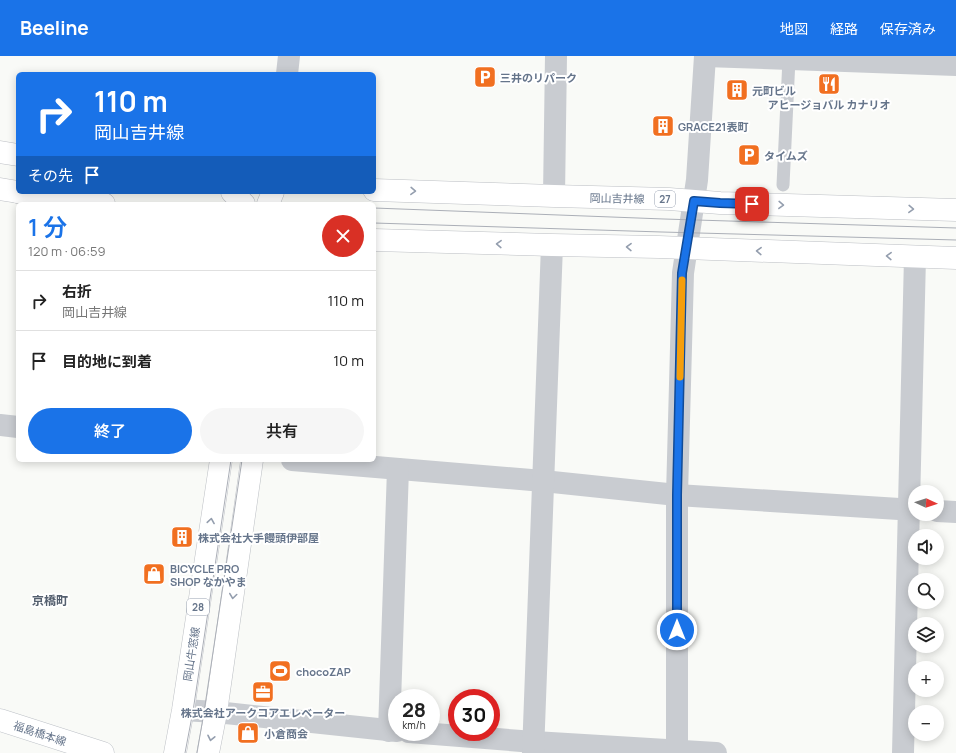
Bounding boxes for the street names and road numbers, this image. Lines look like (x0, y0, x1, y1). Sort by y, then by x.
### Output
street label: 岡山吉井線 (589, 190, 645, 206)
road number: 27 (655, 191, 675, 207)
road number: 28 (187, 599, 209, 615)
street label: 岡山牛窓線 (179, 626, 203, 682)
street label: 福島橋本線 (12, 717, 68, 749)

